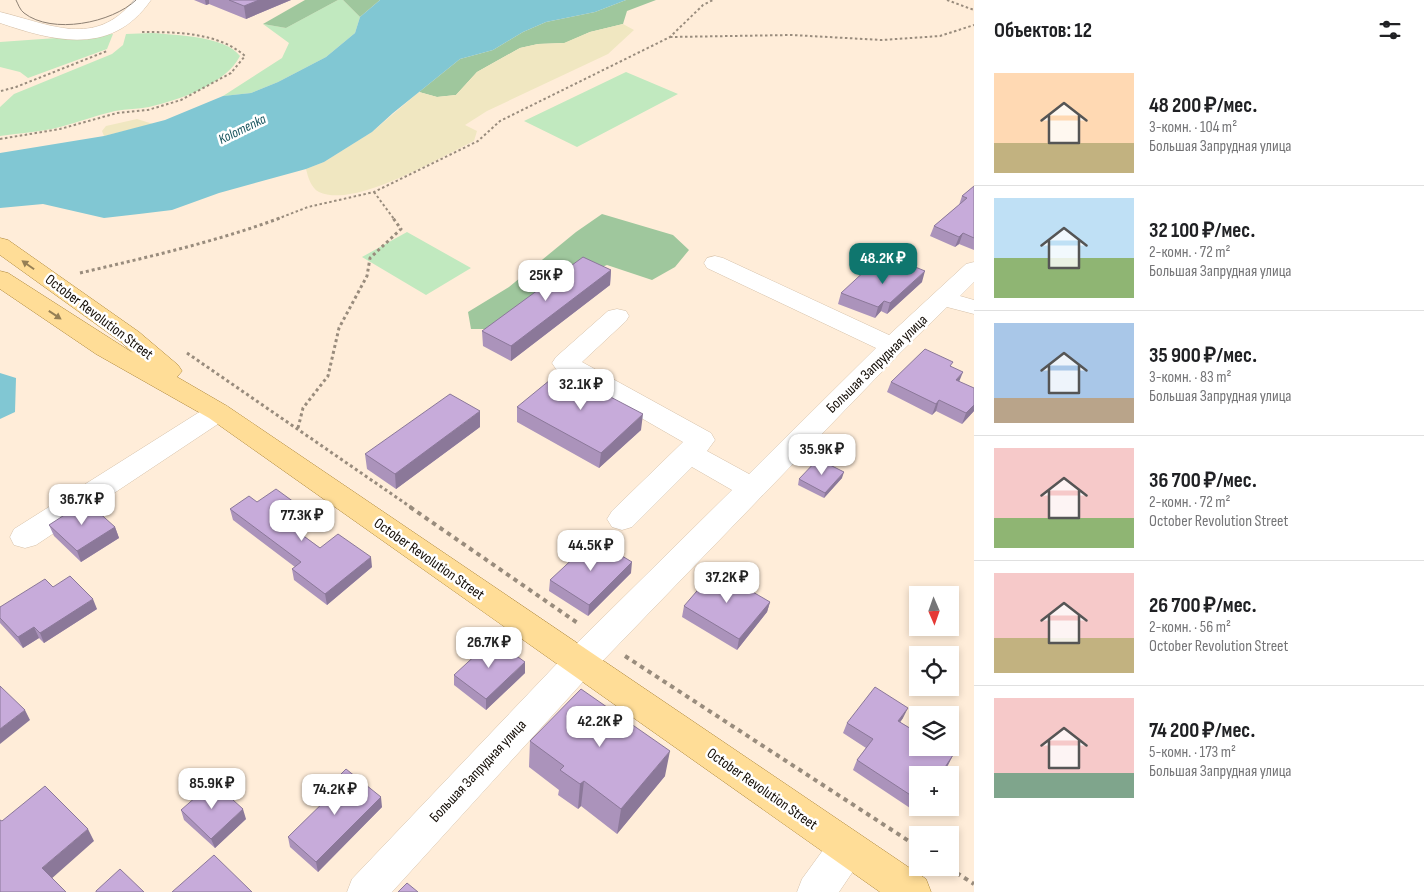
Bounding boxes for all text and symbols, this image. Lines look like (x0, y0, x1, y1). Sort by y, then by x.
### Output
icon: filters (1376, 16, 1404, 44)
text: Объектов: 12 (994, 18, 1092, 43)
icon: home (1034, 93, 1094, 153)
text: 48 200 ₽/мес. (1149, 93, 1257, 118)
water label: Kolomenka (216, 110, 269, 148)
text: 3-комн. · 104 m² (1149, 118, 1237, 137)
text: Большая Запрудная улица (1149, 137, 1292, 156)
icon: home (1034, 218, 1094, 278)
text: 32 100 ₽/мес. (1149, 218, 1255, 243)
pin: 48.2K ₽ (837, 242, 929, 285)
text: 2-комн. · 72 m² (1149, 243, 1231, 262)
text: 48.2K ₽ (860, 249, 906, 268)
one-way arrow (22, 259, 35, 270)
pin: 25K ₽ (511, 260, 581, 302)
text: Большая Запрудная улица (1149, 262, 1292, 281)
text: 25K ₽ (529, 266, 563, 285)
street label: October Revolution Street (41, 270, 157, 364)
one-way arrow (48, 310, 62, 320)
street label: Большая Запрудная улица (822, 311, 932, 417)
icon: home (1034, 343, 1094, 403)
text: 35 900 ₽/мес. (1149, 343, 1257, 368)
pin: 32.1K ₽ (535, 368, 627, 411)
text: 3-комн. · 83 m² (1149, 368, 1231, 387)
text: 32.1K ₽ (559, 375, 603, 394)
text: Большая Запрудная улица (1149, 387, 1292, 406)
pin: 35.9K ₽ (776, 434, 868, 476)
text: 35.9K ₽ (800, 440, 844, 459)
icon: home (1034, 468, 1094, 528)
text: 36 700 ₽/мес. (1149, 468, 1257, 493)
pin: 36.7K ₽ (36, 484, 128, 526)
text: 36.7K ₽ (60, 490, 104, 509)
text: 2-комн. · 72 m² (1149, 493, 1231, 512)
pin: 77.3K ₽ (256, 500, 348, 542)
text: 77.3K ₽ (280, 506, 324, 525)
text: October Revolution Street (1149, 512, 1288, 531)
street label: October Revolution Street (370, 514, 488, 604)
pin: 44.5K ₽ (545, 530, 637, 572)
text: 44.5K ₽ (568, 536, 614, 555)
pin: 37.2K ₽ (681, 562, 773, 604)
text: 37.2K ₽ (705, 568, 749, 587)
north arrow (909, 586, 959, 636)
map controls (909, 586, 959, 876)
icon: home (1034, 593, 1094, 653)
text: 26 700 ₽/мес. (1149, 593, 1257, 618)
text: 2-комн. · 56 m² (1149, 618, 1231, 637)
pin: 26.7K ₽ (443, 626, 535, 669)
text: 26.7K ₽ (467, 633, 511, 652)
text: October Revolution Street (1149, 637, 1288, 656)
button: locate (909, 646, 959, 696)
pin: 42.2K ₽ (554, 706, 646, 748)
button: layers (909, 706, 959, 756)
text: 42.2K ₽ (577, 712, 623, 731)
street label: Большая Запрудная улица (425, 715, 531, 826)
icon: home (1034, 718, 1094, 778)
text: 74 200 ₽/мес. (1149, 718, 1255, 743)
text: 5-комн. · 173 m² (1149, 743, 1236, 762)
street label: October Revolution Street (703, 744, 821, 834)
text: Большая Запрудная улица (1149, 762, 1292, 781)
button: + (909, 766, 959, 816)
pin: 85.9K ₽ (166, 768, 258, 810)
text: 85.9K ₽ (189, 774, 235, 793)
pin: 74.2K ₽ (289, 774, 381, 816)
text: 74.2K ₽ (313, 780, 357, 799)
button: − (909, 826, 959, 876)

